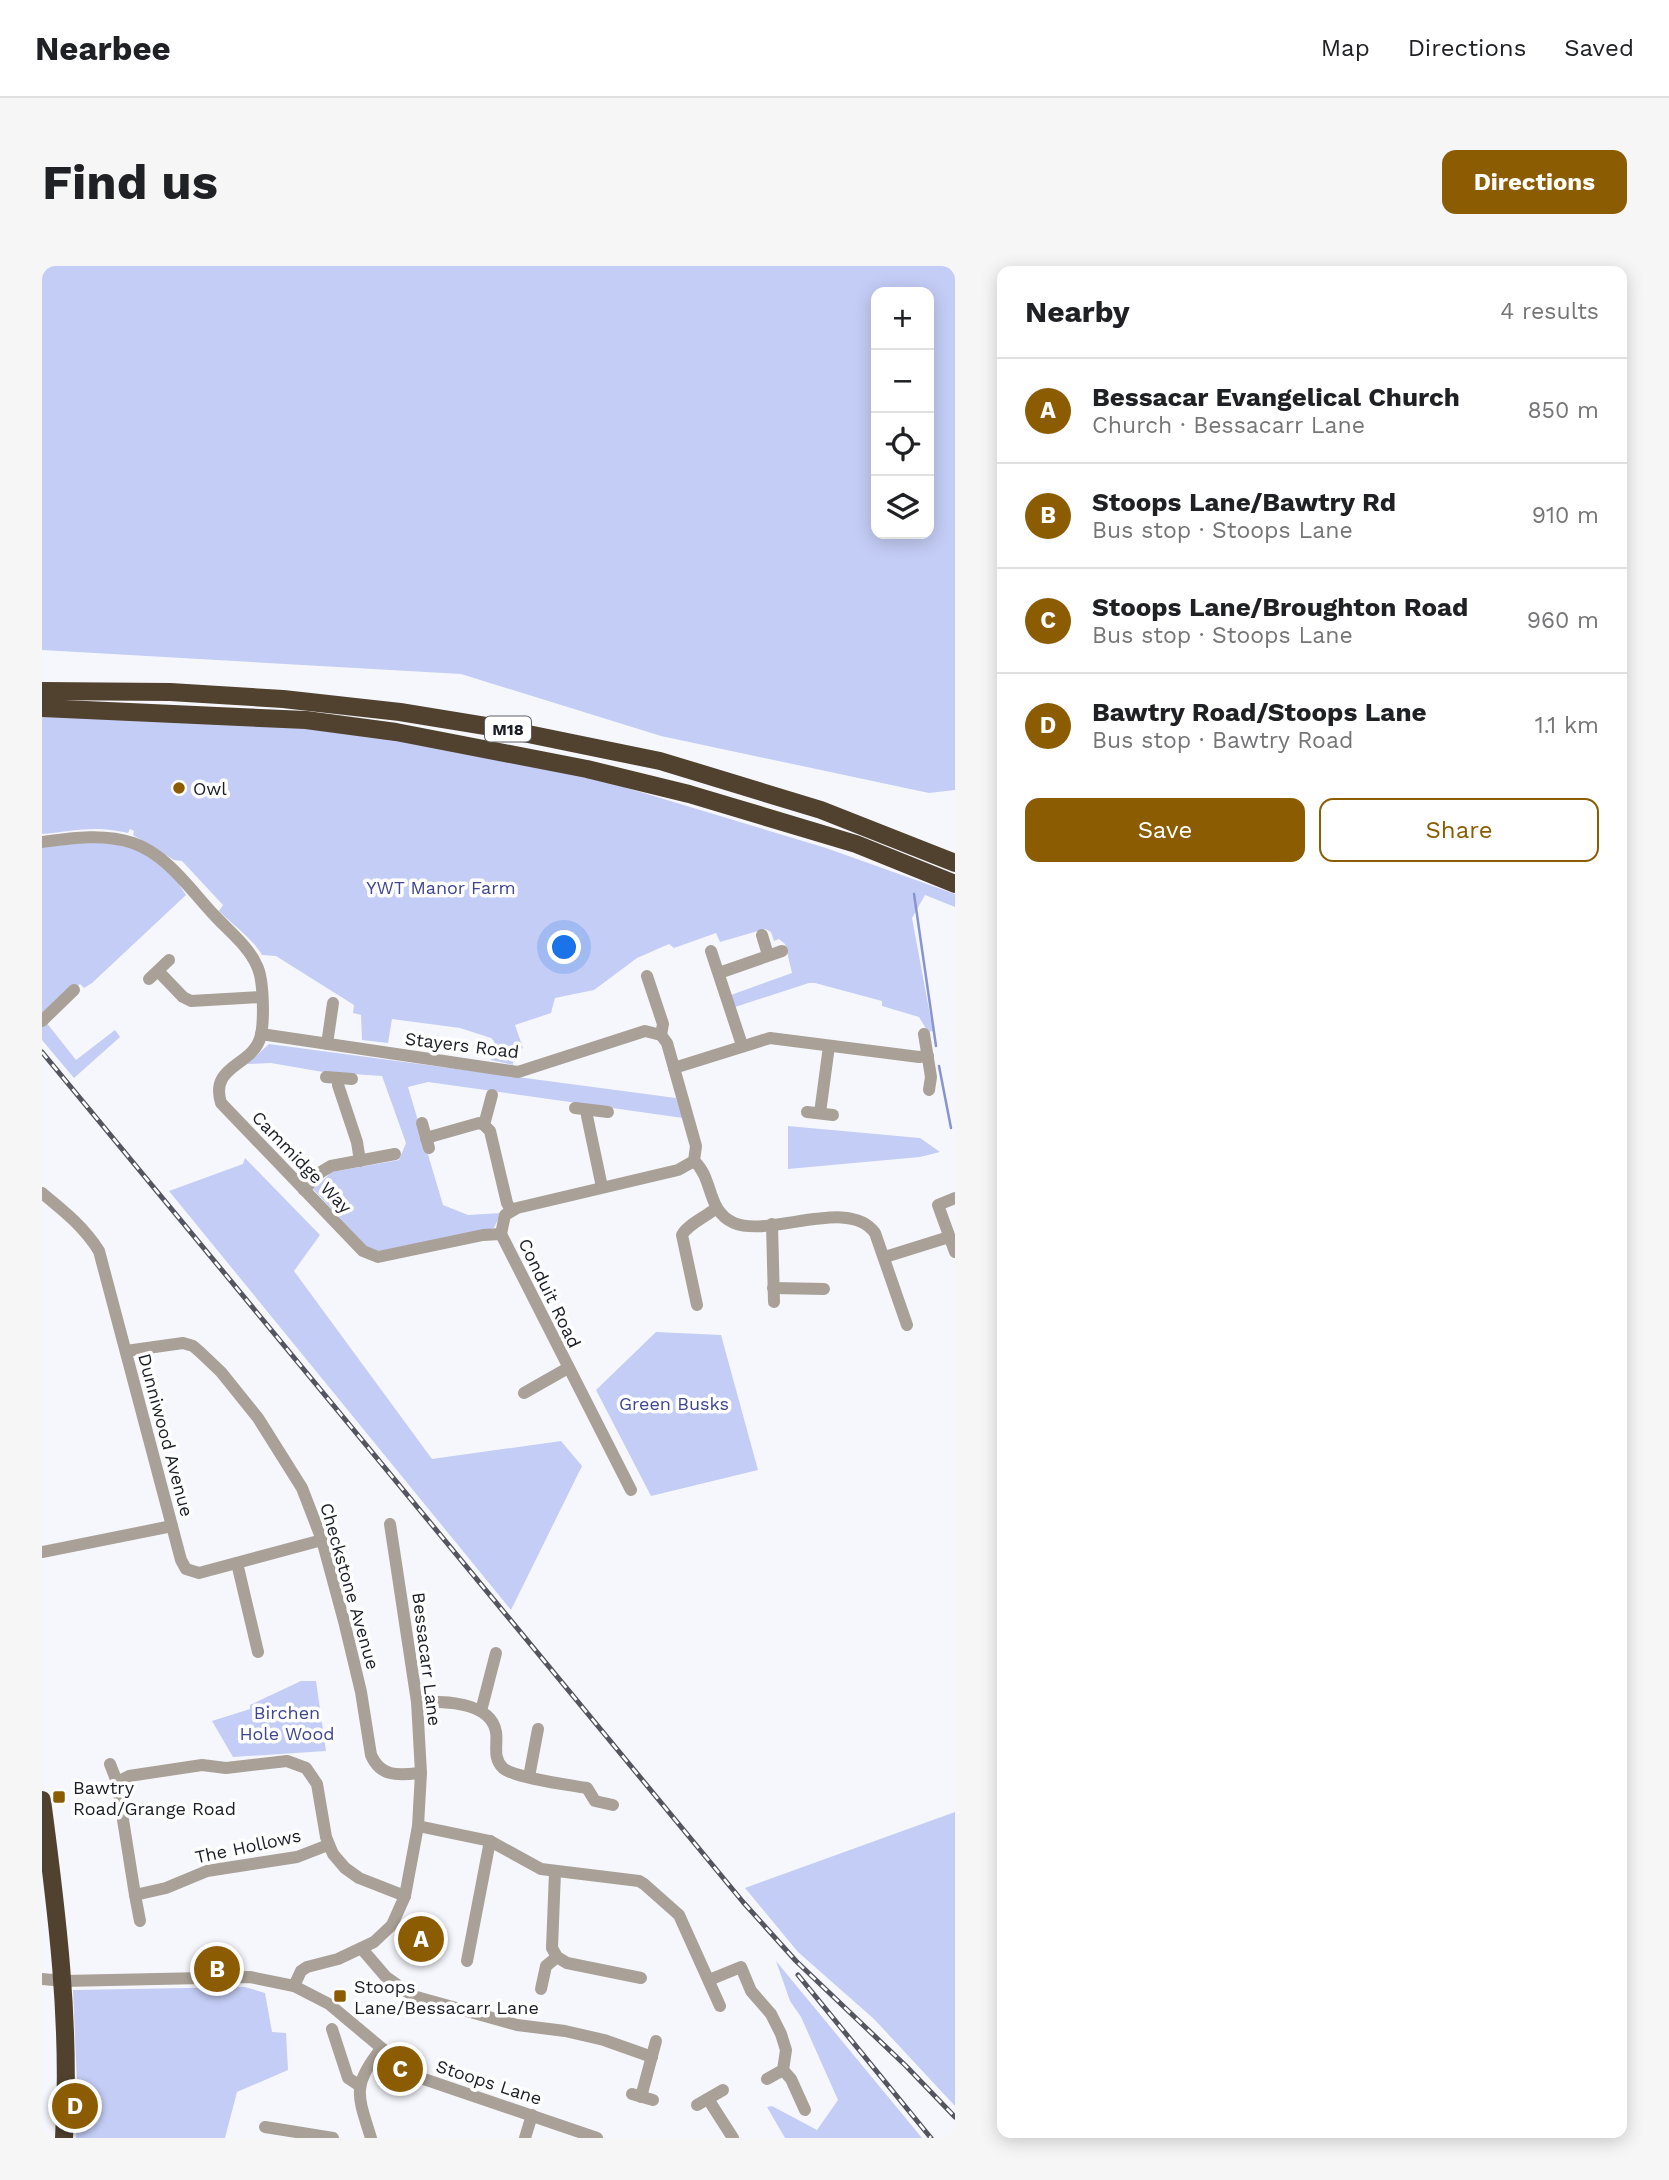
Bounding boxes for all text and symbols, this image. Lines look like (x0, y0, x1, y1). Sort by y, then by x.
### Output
text: Nearbee (35, 29, 171, 68)
text: Map (1321, 34, 1370, 62)
text: Directions (1408, 34, 1526, 62)
text: Saved (1564, 34, 1634, 62)
button: Directions (1442, 150, 1627, 214)
text: Find us (42, 153, 218, 211)
map controls (871, 287, 934, 539)
button: + (871, 287, 934, 350)
text: Nearby (1025, 294, 1130, 329)
text: 4 results (1500, 298, 1599, 325)
button: − (871, 350, 934, 413)
text: Bessacar Evangelical Church (1092, 382, 1460, 412)
text: A (1040, 397, 1056, 424)
text: 850 m (1527, 397, 1599, 424)
text: Church · Bessacarr Lane (1092, 412, 1365, 439)
button: locate (871, 413, 934, 476)
button: layers (871, 476, 934, 539)
text: Stoops Lane/Bawtry Rd (1092, 487, 1396, 517)
text: B (1040, 502, 1056, 529)
text: 910 m (1532, 502, 1599, 529)
text: Bus stop · Stoops Lane (1092, 517, 1353, 544)
text: Stoops Lane/Broughton Road (1092, 592, 1468, 622)
text: C (1040, 607, 1056, 634)
text: 960 m (1527, 607, 1599, 634)
text: Bus stop · Stoops Lane (1092, 622, 1353, 649)
text: Bawtry Road/Stoops Lane (1092, 697, 1427, 727)
text: D (1040, 712, 1056, 739)
text: 1.1 km (1535, 712, 1599, 739)
road number: M18 (485, 716, 531, 742)
text: Bus stop · Bawtry Road (1092, 727, 1353, 754)
place label: Owl (193, 778, 227, 799)
marker: Owl (171, 780, 187, 796)
button: Save (1025, 798, 1305, 862)
button: Share (1319, 798, 1599, 862)
park label: YWT Manor Farm (366, 877, 516, 898)
your location (547, 930, 581, 964)
street label: Stayers Road (404, 1028, 520, 1062)
street label: Cammidge Way (248, 1106, 357, 1218)
street label: Conduit Road (514, 1235, 586, 1351)
street label: Dunniwood Avenue (134, 1351, 198, 1519)
park label: Green Busks (619, 1393, 729, 1414)
street label: Checkstone Avenue (316, 1500, 384, 1672)
street label: Bessacarr Lane (408, 1591, 446, 1727)
park label: Birchen Hole Wood (239, 1702, 335, 1744)
place label: Bawtry Road/Grange Road (73, 1777, 236, 1819)
marker: Bawtry Road/Grange Road (51, 1789, 67, 1805)
street label: The Hollows (193, 1825, 303, 1867)
pin: A (398, 1913, 444, 1965)
pin: B (194, 1943, 240, 1995)
place label: Stoops Lane/Bessacarr Lane (354, 1976, 539, 2018)
marker: Stoops Lane/Bessacarr Lane (332, 1988, 348, 2004)
pin: C (377, 2043, 423, 2095)
street label: Stoops Lane (433, 2055, 545, 2109)
pin: D (52, 2080, 98, 2132)

